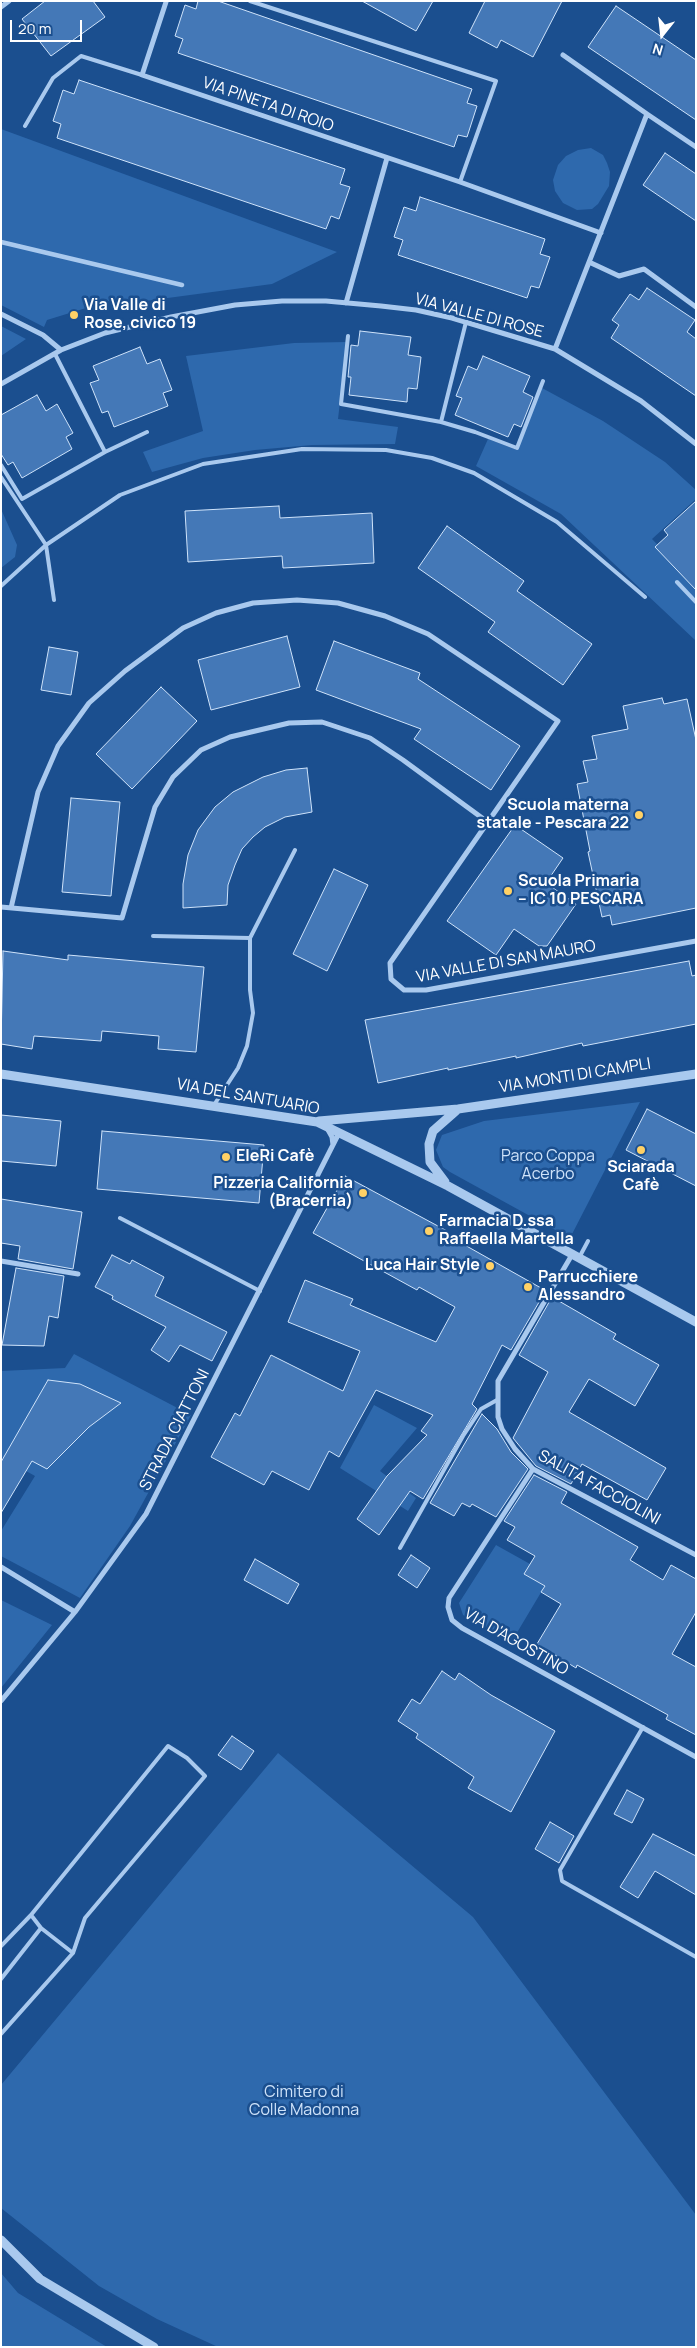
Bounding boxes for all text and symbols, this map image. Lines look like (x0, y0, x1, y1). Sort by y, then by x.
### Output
scale bar (12, 10, 85, 42)
north arrow (637, 10, 687, 60)
text: 20 m (18, 18, 51, 39)
text: N (650, 39, 665, 60)
street label: VIA PINETA DI ROIO (200, 74, 336, 136)
street label: VIA VALLE DI ROSE (413, 290, 545, 342)
place label: Via Valle di Rose, civico 19 (84, 296, 196, 334)
marker: Via Valle di Rose, civico 19 (68, 309, 80, 321)
place label: Scuola materna statale - Pescara 22 (476, 796, 629, 834)
marker: Scuola materna statale - Pescara 22 (633, 809, 645, 821)
place label: Scuola Primaria – IC 10 PESCARA (518, 872, 644, 910)
marker: Scuola Primaria – IC 10 PESCARA (502, 885, 514, 897)
street label: VIA VALLE DI SAN MAURO (415, 937, 597, 987)
street label: VIA MONTI DI CAMPLI (498, 1055, 652, 1097)
street label: VIA DEL SANTUARIO (175, 1075, 321, 1119)
marker: Sciarada Cafè (635, 1144, 647, 1156)
place label: EleRi Cafè (236, 1147, 314, 1167)
park label: Parco Coppa Acerbo (501, 1147, 595, 1185)
marker: EleRi Cafè (220, 1151, 232, 1163)
place label: Sciarada Cafè (607, 1158, 675, 1196)
place label: Pizzeria California (Bracerria) (213, 1174, 353, 1212)
marker: Pizzeria California (Bracerria) (357, 1187, 369, 1199)
place label: Farmacia D.ssa Raffaella Martella (439, 1212, 574, 1250)
marker: Farmacia D.ssa Raffaella Martella (423, 1225, 435, 1237)
place label: Luca Hair Style (365, 1256, 480, 1276)
marker: Luca Hair Style (484, 1260, 496, 1272)
place label: Parrucchiere Alessandro (538, 1268, 638, 1306)
marker: Parrucchiere Alessandro (522, 1281, 534, 1293)
street label: STRADA CIATTONI (136, 1366, 214, 1494)
street label: SALITA FACCIOLINI (534, 1446, 664, 1530)
street label: VIA D'AGOSTINO (460, 1604, 572, 1680)
park label: Cimitero di Colle Madonna (249, 2083, 359, 2121)

